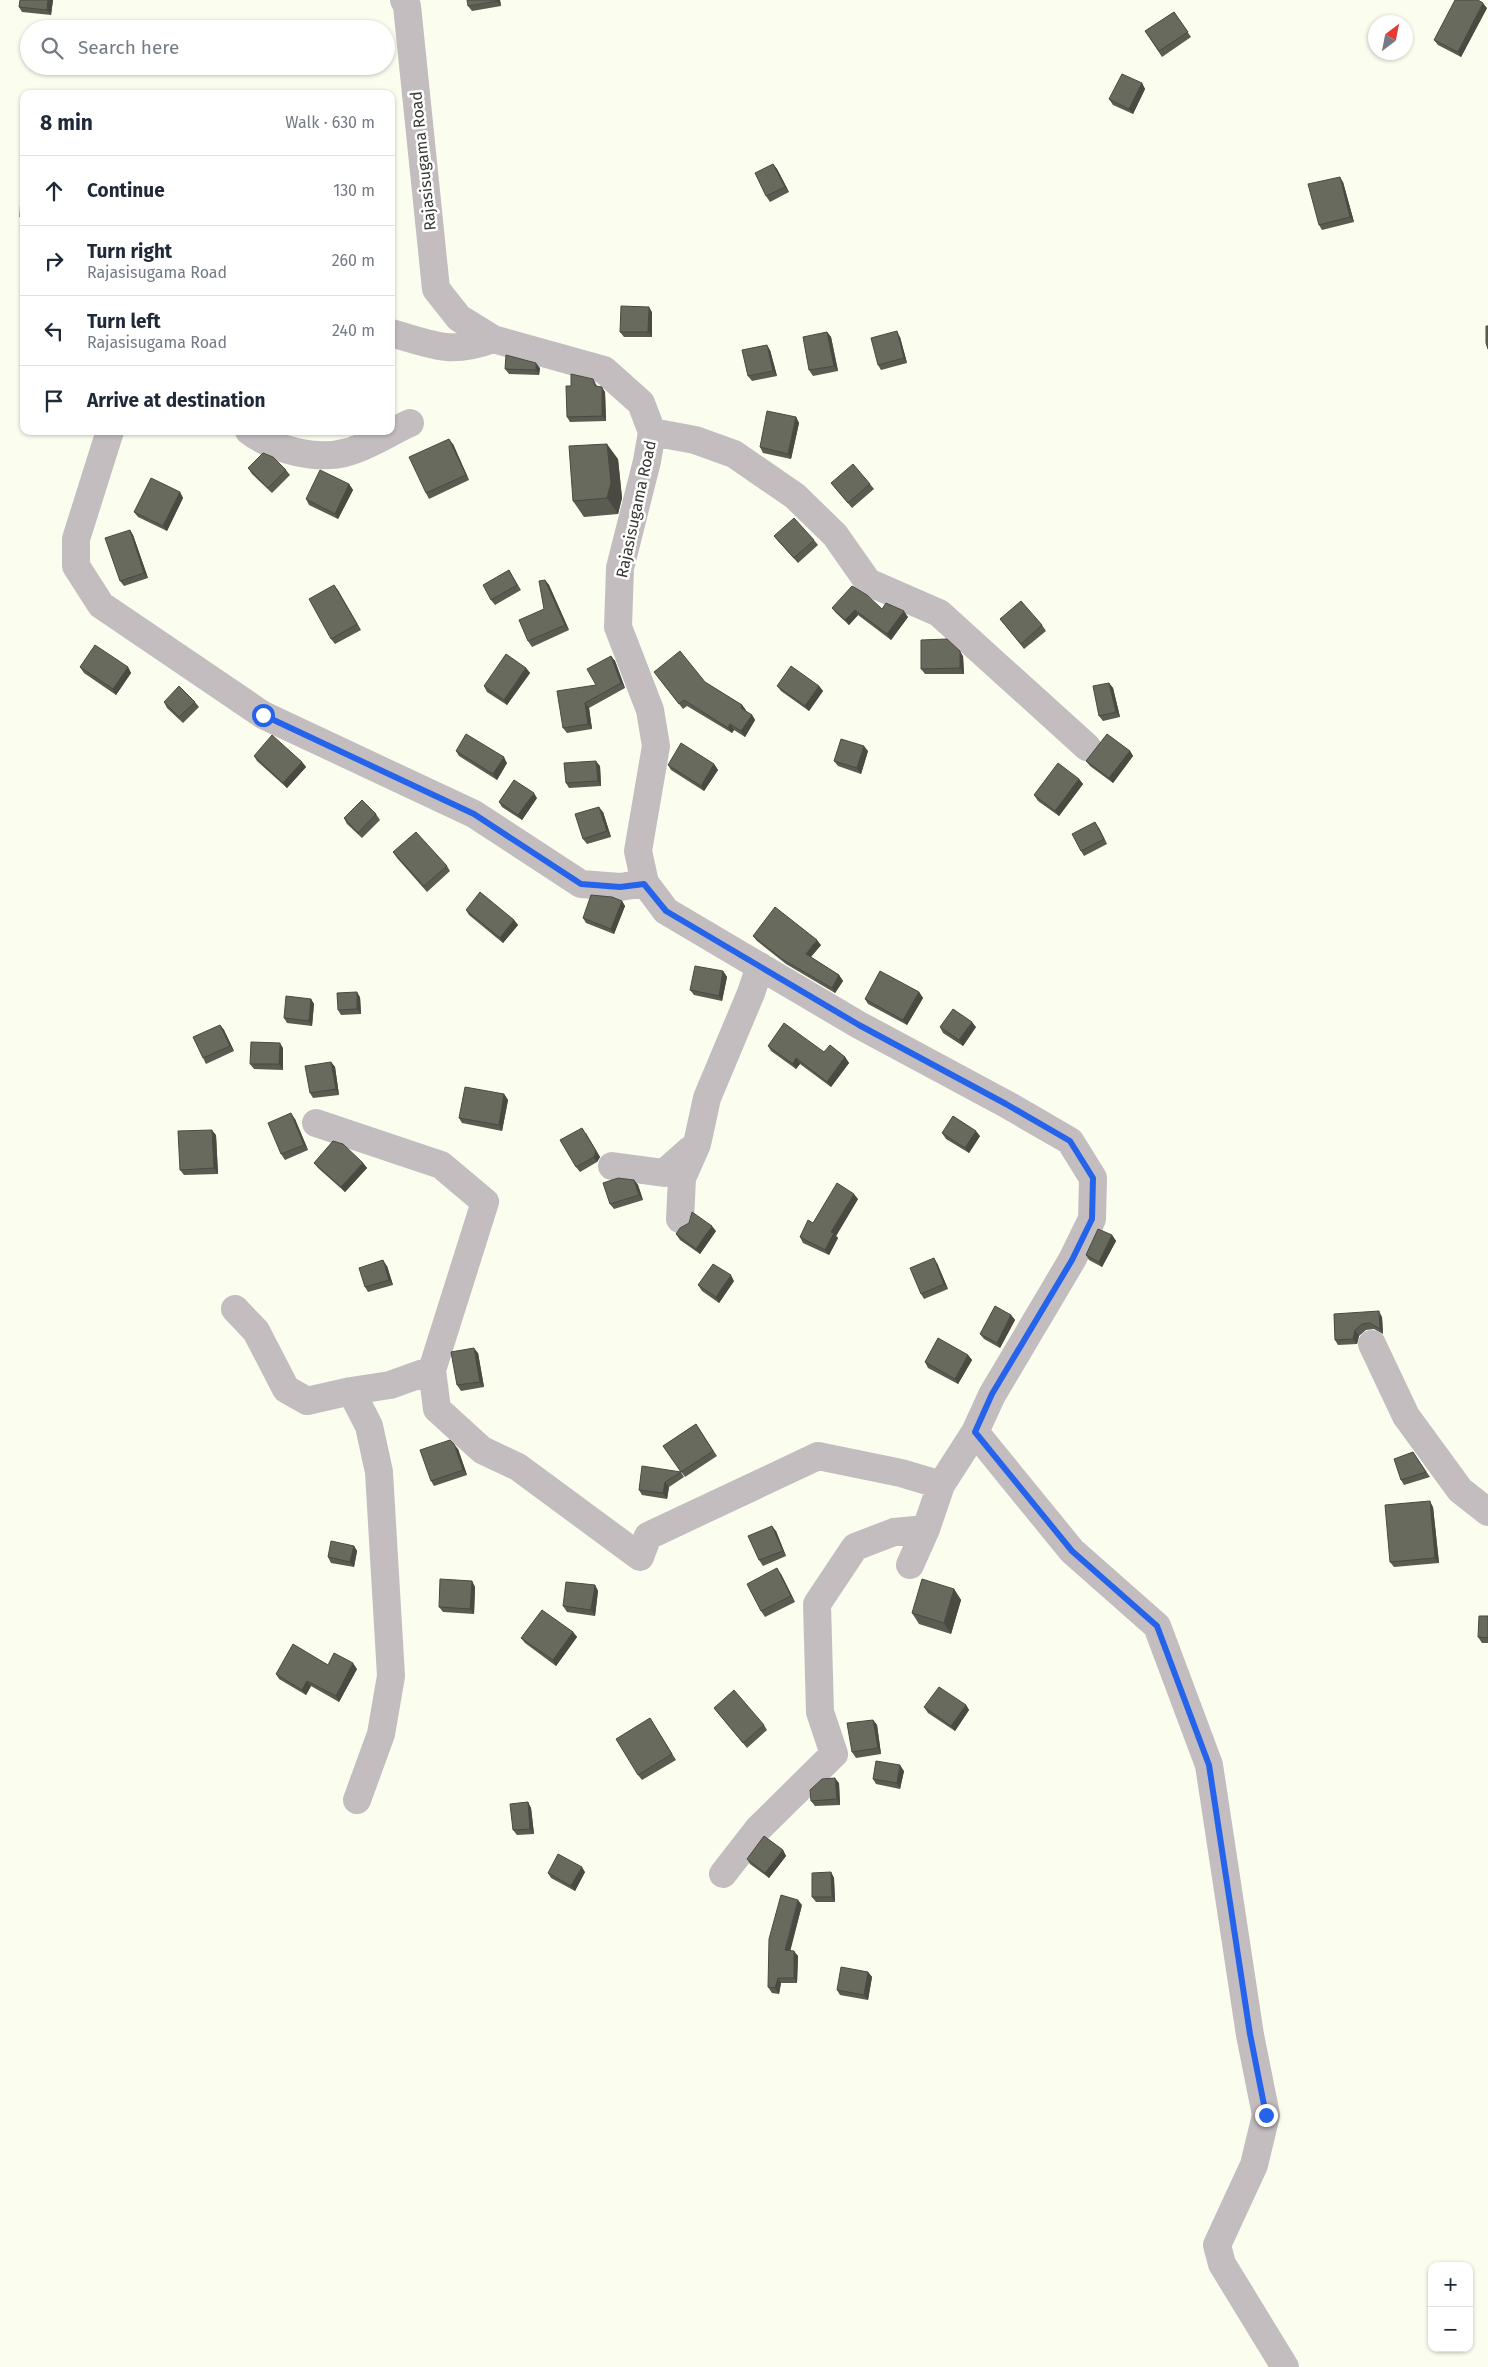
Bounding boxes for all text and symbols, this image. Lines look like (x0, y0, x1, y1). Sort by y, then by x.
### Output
north arrow (1368, 15, 1413, 60)
search box (20, 20, 395, 75)
icon: search (38, 34, 66, 62)
text: Search here (78, 36, 179, 59)
street label: Rajasisugama Road (406, 90, 440, 232)
text: 8 min (40, 110, 93, 136)
text: Walk · 630 m (285, 113, 375, 132)
icon: ahead (40, 177, 68, 205)
text: Continue (87, 179, 165, 202)
text: 130 m (333, 181, 375, 200)
text: Turn right (87, 240, 172, 263)
icon: right (40, 247, 68, 275)
text: 260 m (332, 251, 375, 270)
text: Rajasisugama Road (87, 263, 227, 282)
text: Turn left (87, 310, 161, 333)
icon: left (40, 317, 68, 345)
text: 240 m (332, 321, 375, 340)
text: Rajasisugama Road (87, 333, 227, 352)
icon: arrive (40, 387, 68, 415)
text: Arrive at destination (87, 389, 266, 412)
street label: Rajasisugama Road (612, 438, 660, 580)
route start (252, 704, 275, 727)
route end (1255, 2104, 1278, 2127)
map controls (1428, 2262, 1473, 2352)
button: + (1428, 2262, 1473, 2307)
button: − (1428, 2307, 1473, 2352)

